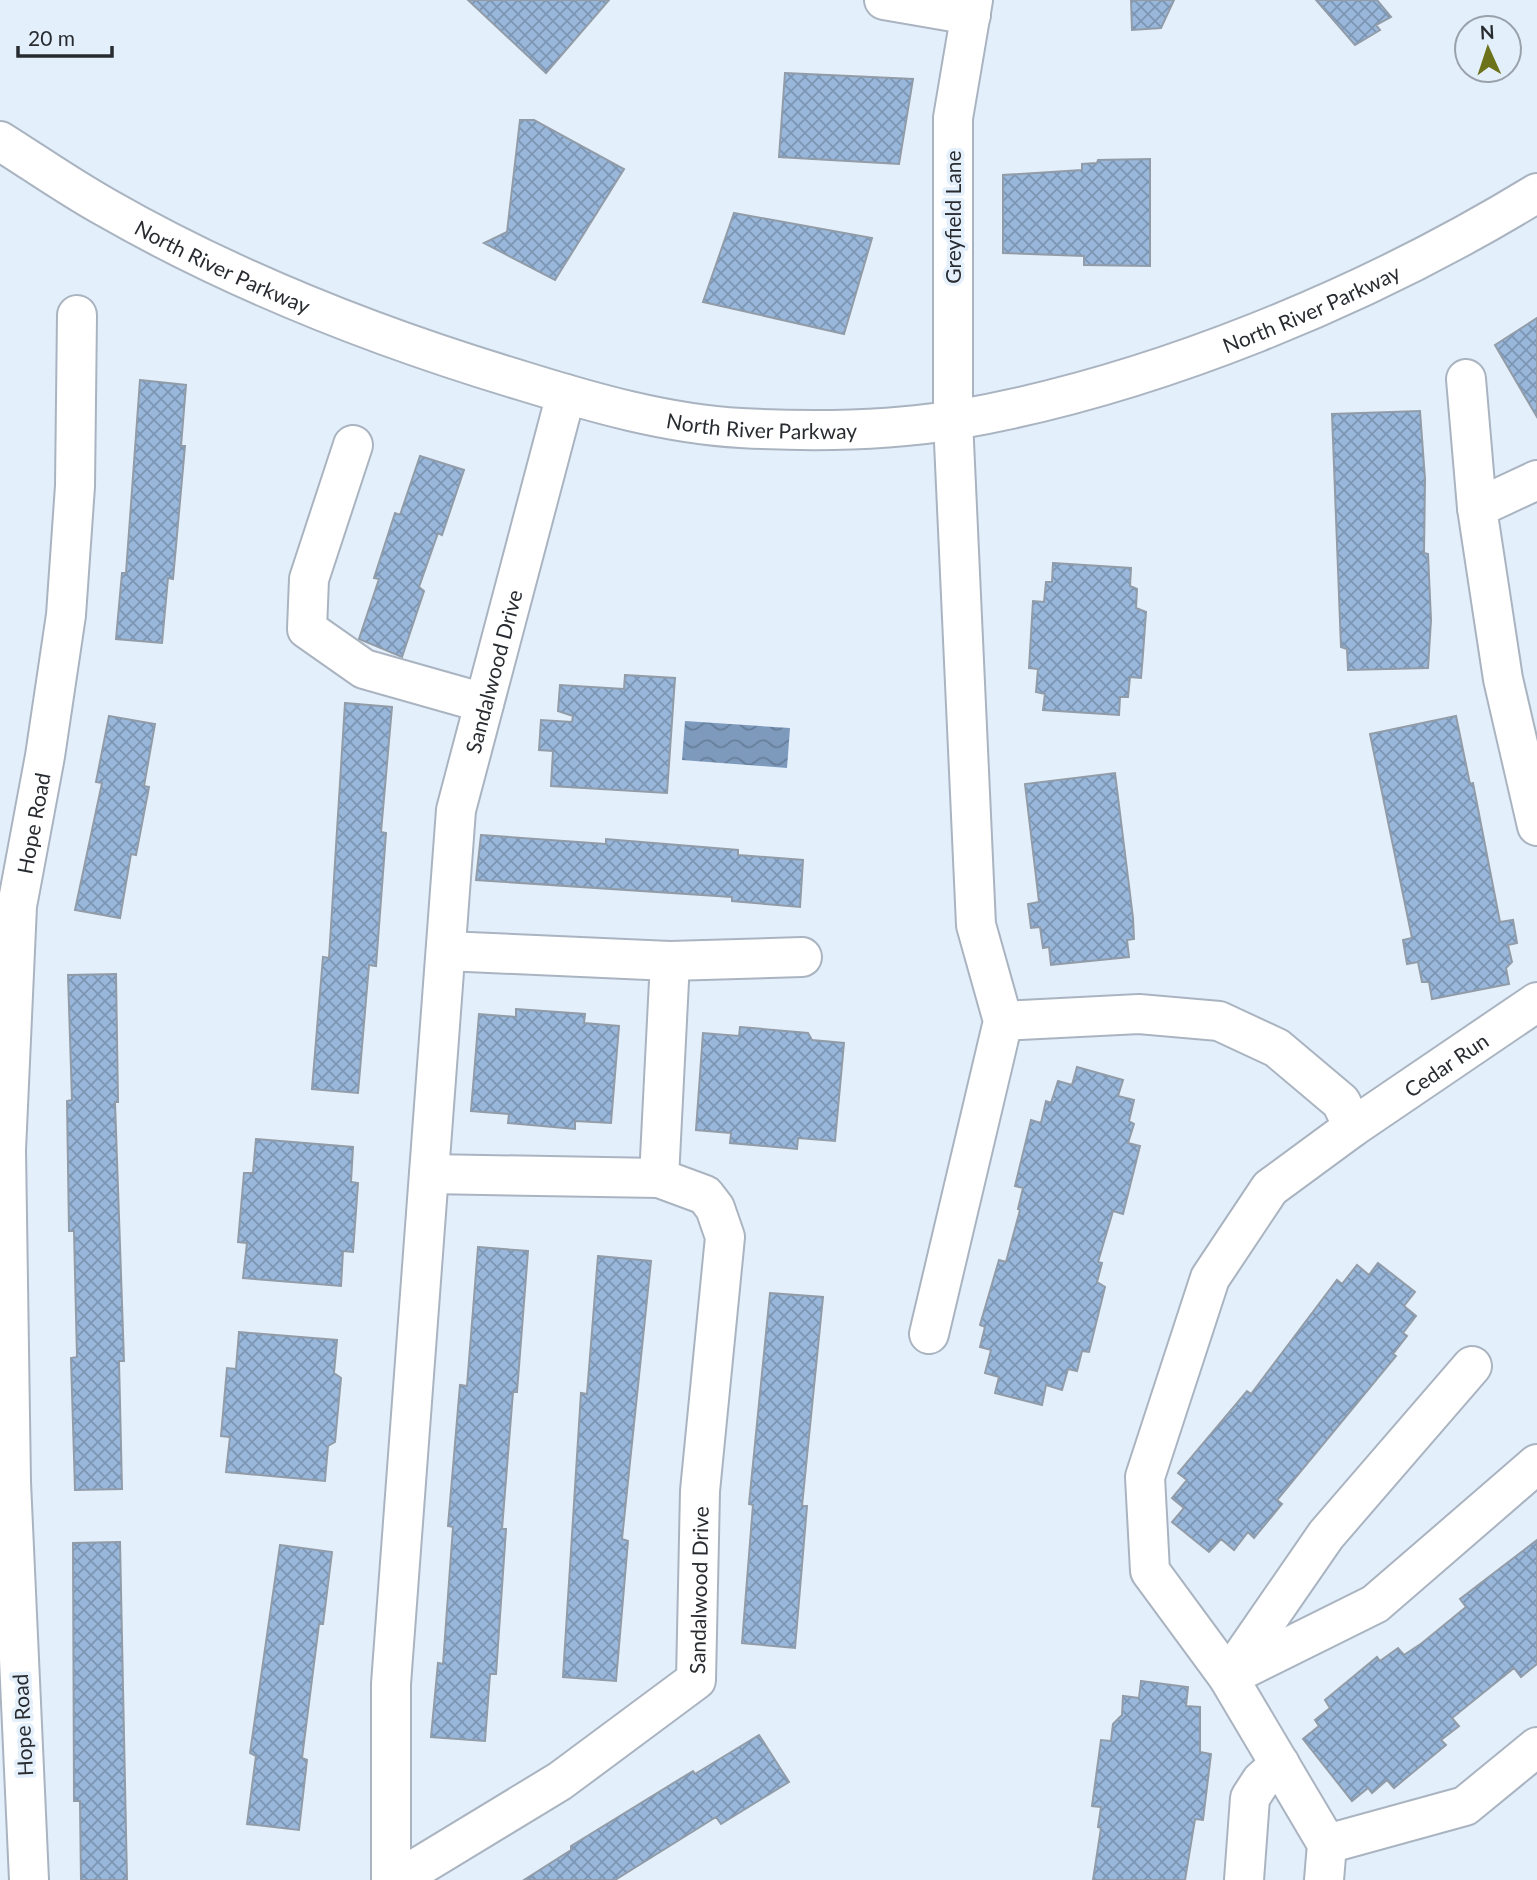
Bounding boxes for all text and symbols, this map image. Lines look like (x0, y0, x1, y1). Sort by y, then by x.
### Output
scale bar (18, 14, 112, 58)
north arrow (1453, 14, 1523, 84)
text: N (1479, 20, 1495, 43)
text: 20 m (28, 25, 75, 50)
street label: Greyfield Lane (940, 150, 965, 284)
street label: North River Parkway (131, 214, 314, 318)
street label: North River Parkway (1219, 258, 1404, 357)
street label: North River Parkway (665, 407, 858, 443)
street label: Sandalwood Drive (459, 587, 526, 756)
street label: Hope Road (11, 770, 54, 876)
street label: Cedar Run (1399, 1027, 1492, 1101)
street label: Sandalwood Drive (684, 1506, 712, 1674)
street label: Hope Road (7, 1673, 37, 1777)

